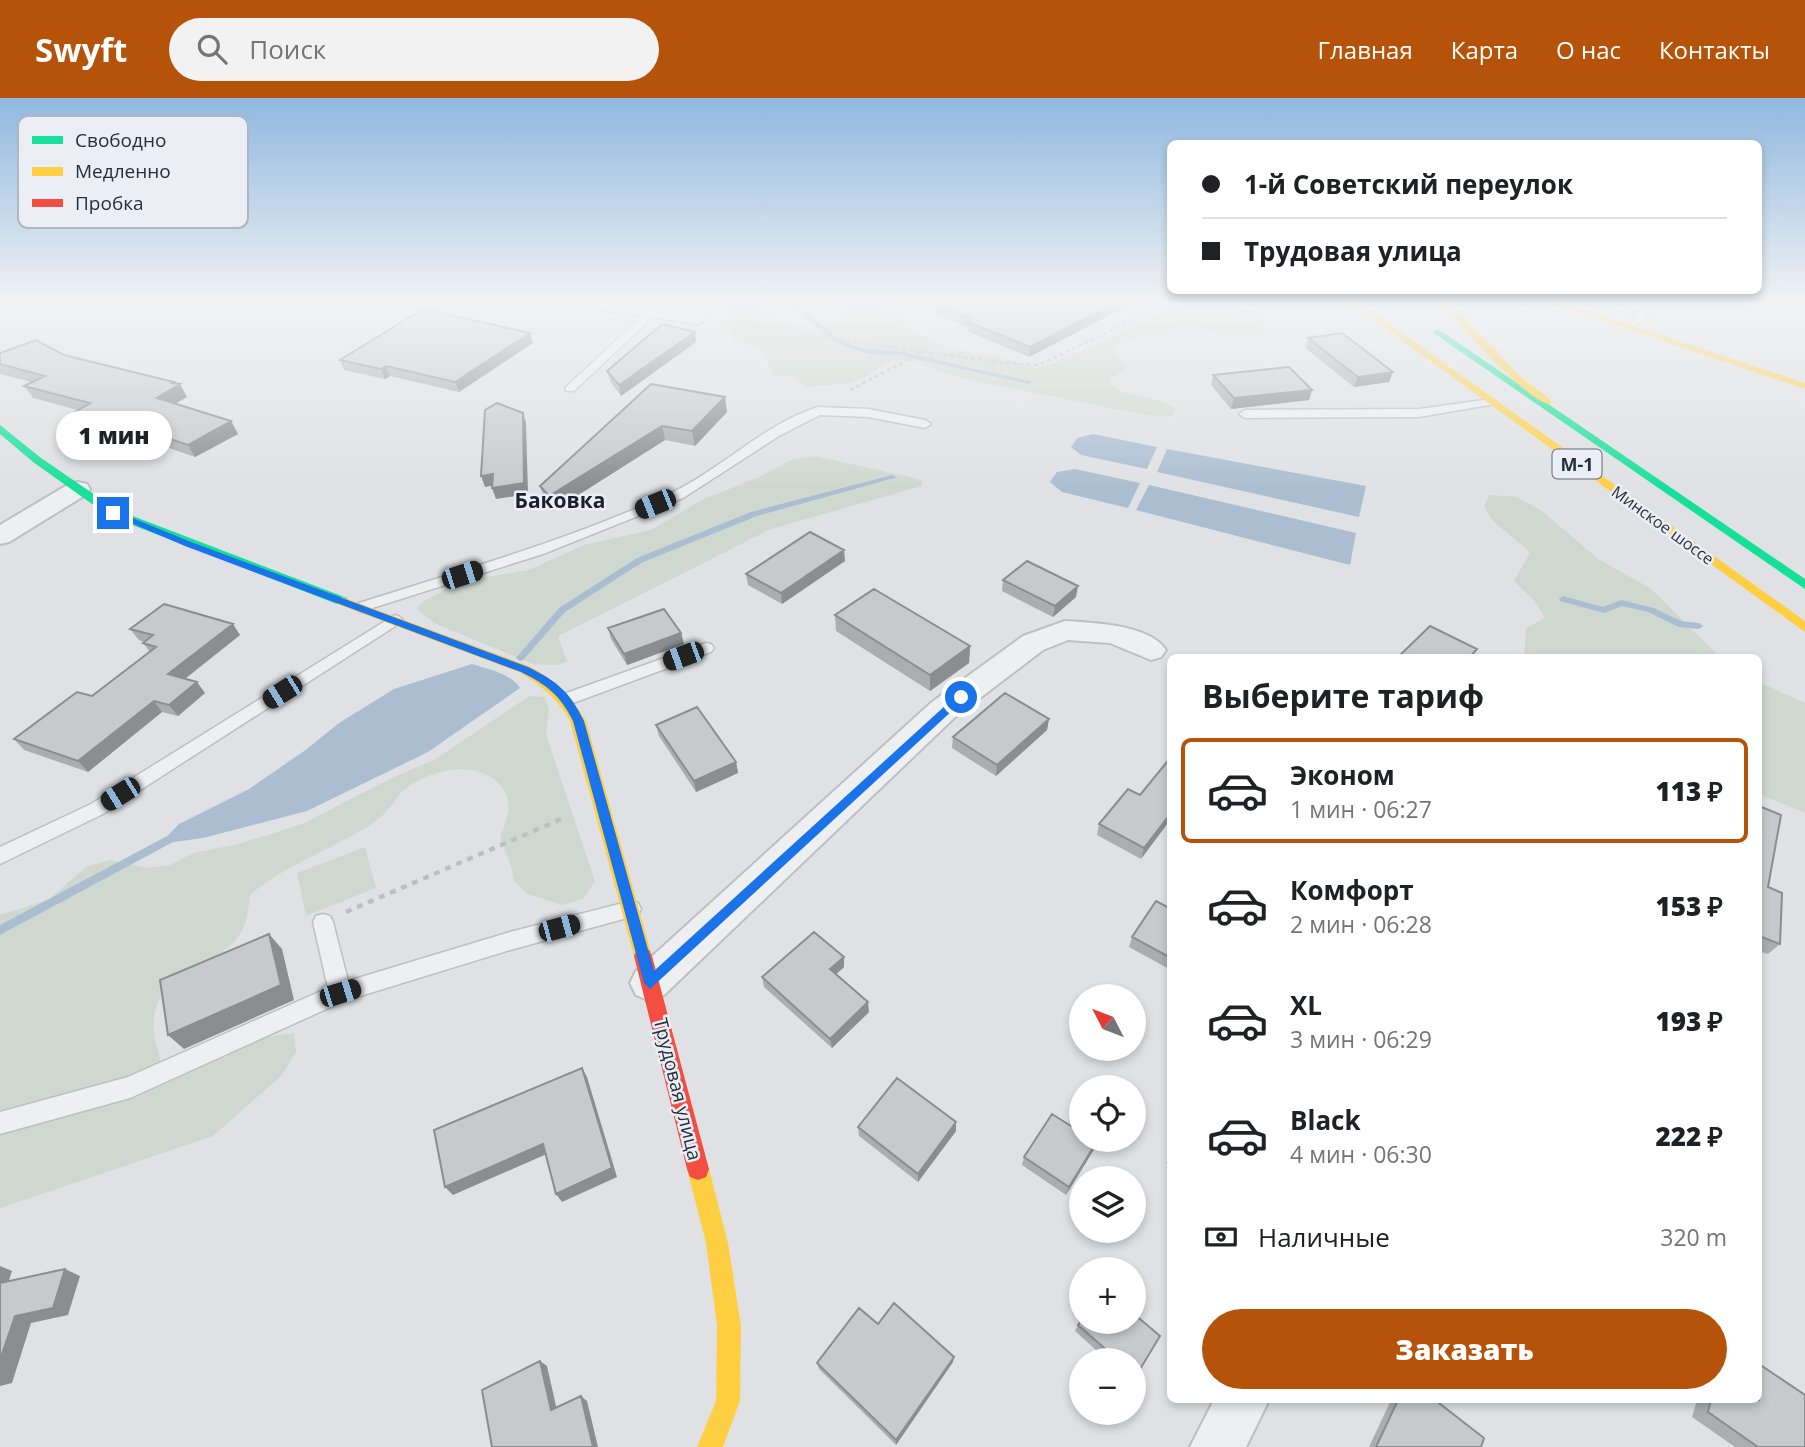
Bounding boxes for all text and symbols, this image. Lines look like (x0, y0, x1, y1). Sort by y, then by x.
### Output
search box (169, 18, 659, 81)
text: Swyft (35, 27, 127, 72)
icon: search (193, 30, 231, 68)
text: Поиск (249, 31, 326, 67)
text: Главная (1318, 33, 1413, 66)
text: Карта (1451, 33, 1518, 66)
text: О нас (1556, 33, 1621, 66)
text: Контакты (1659, 33, 1770, 66)
legend (18, 116, 248, 228)
text: Свободно (75, 127, 166, 153)
text: Медленно (75, 158, 171, 184)
text: 1-й Советский переулок (1244, 166, 1573, 202)
text: Пробка (75, 190, 144, 216)
text: Трудовая улица (1244, 233, 1462, 269)
callout: 1 мин (55, 412, 171, 460)
text: 1 мин (79, 419, 149, 451)
road number: М-1 (1552, 450, 1602, 478)
street label: Минское шоссе (1607, 480, 1719, 570)
district label: Баковка (515, 486, 605, 514)
car (632, 486, 679, 522)
route end (97, 497, 129, 529)
car (439, 559, 486, 591)
car (660, 639, 707, 673)
car (259, 672, 306, 712)
text: Выберите тариф (1202, 674, 1484, 717)
route start (945, 681, 977, 713)
text: Эконом (1290, 757, 1395, 793)
icon: car (1206, 759, 1269, 822)
text: 113 ₽ (1655, 773, 1723, 809)
car (97, 774, 144, 814)
text: 1 мин · 06:27 (1290, 793, 1432, 825)
text: Комфорт (1290, 872, 1414, 908)
icon: car (1206, 874, 1269, 937)
text: 153 ₽ (1655, 888, 1723, 924)
text: 2 мин · 06:28 (1290, 908, 1432, 940)
car (536, 912, 583, 944)
car (317, 977, 364, 1009)
north arrow (1069, 984, 1146, 1060)
map controls (1069, 984, 1146, 1425)
text: XL (1290, 987, 1322, 1023)
icon: car (1206, 989, 1269, 1052)
text: 193 ₽ (1655, 1003, 1723, 1039)
street label: Трудовая улица (648, 1015, 708, 1163)
text: 3 мин · 06:29 (1290, 1023, 1432, 1055)
button: locate (1069, 1075, 1146, 1152)
text: Black (1290, 1102, 1361, 1138)
icon: car (1206, 1104, 1269, 1167)
text: 222 ₽ (1655, 1118, 1723, 1154)
text: 4 мин · 06:30 (1290, 1138, 1432, 1170)
button: layers (1069, 1166, 1146, 1243)
icon: cash (1202, 1218, 1240, 1256)
text: Наличные (1258, 1219, 1390, 1255)
text: 320 m (1660, 1221, 1727, 1253)
button: + (1069, 1257, 1146, 1334)
button: Заказать (1202, 1309, 1727, 1389)
button: − (1069, 1348, 1146, 1425)

